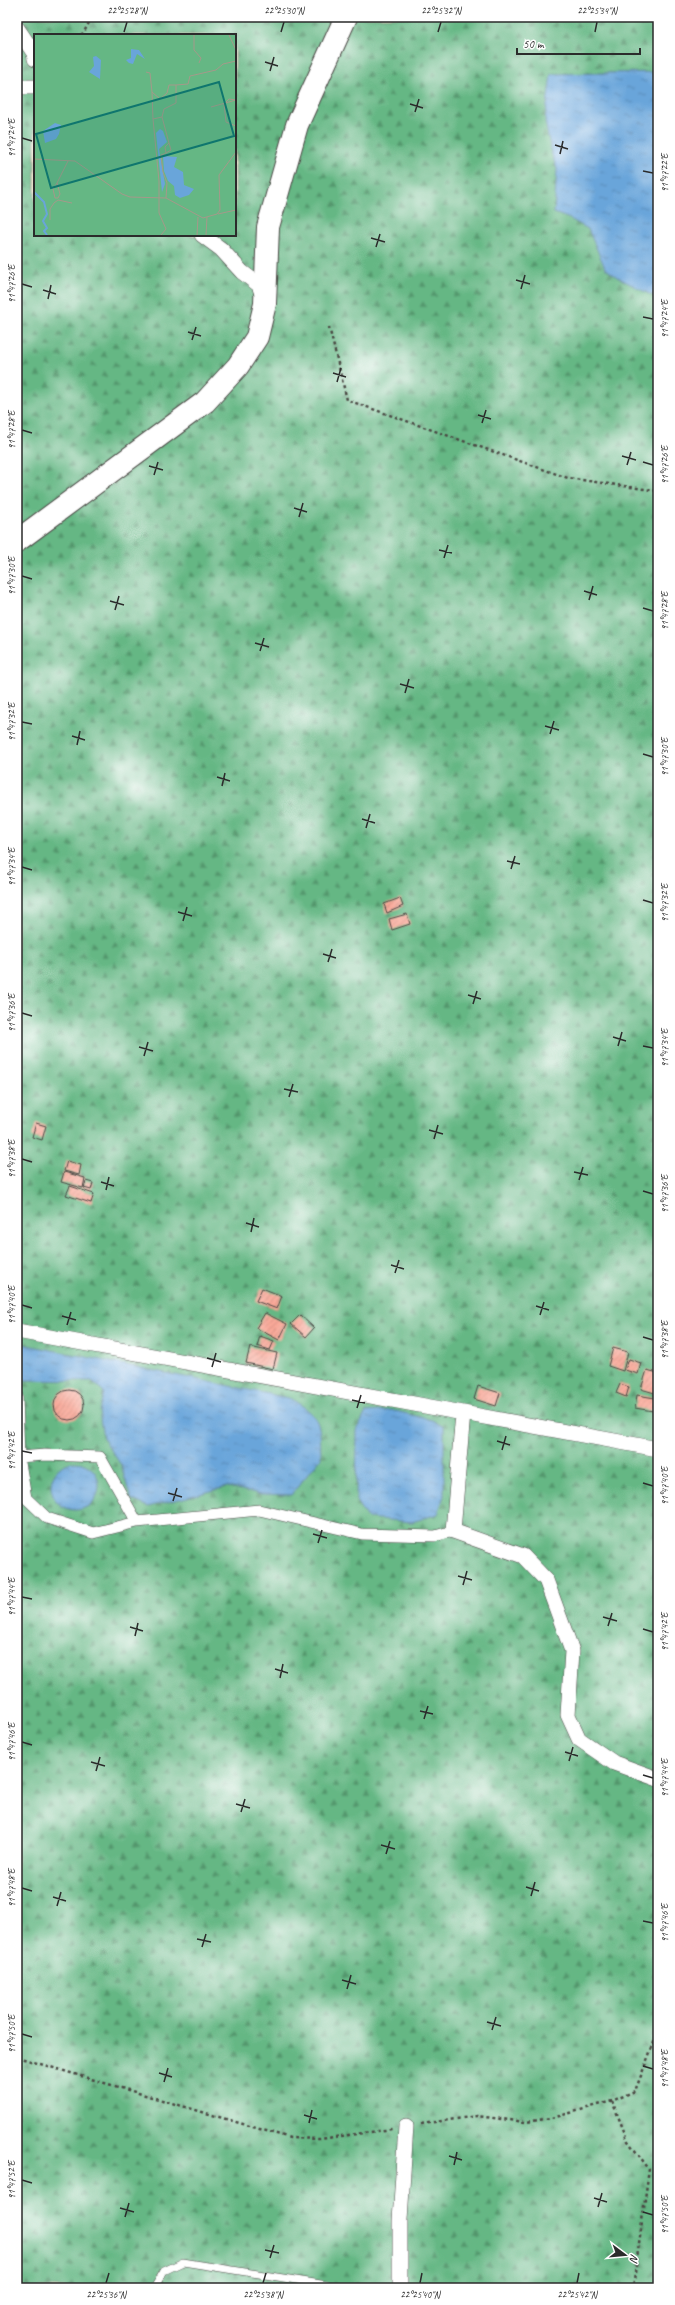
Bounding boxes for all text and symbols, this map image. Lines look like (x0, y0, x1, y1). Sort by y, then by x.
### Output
text: 22°25'28"N (107, 4, 149, 17)
text: 22°25'30"N (264, 4, 306, 17)
text: 22°25'32"N (421, 4, 463, 17)
text: 22°25'34"N (577, 4, 619, 17)
scale bar (517, 30, 640, 56)
inset map (34, 34, 236, 236)
text: 50 m (523, 36, 545, 52)
text: 91°47'24"E (5, 117, 18, 157)
text: 91°47'22"E (658, 152, 671, 192)
text: 91°47'26"E (5, 263, 18, 303)
text: 91°47'24"E (658, 298, 671, 338)
text: 91°47'28"E (5, 409, 18, 449)
text: 91°47'26"E (658, 444, 671, 484)
text: 91°47'30"E (5, 555, 18, 595)
text: 91°47'28"E (658, 590, 671, 630)
text: 91°47'32"E (5, 701, 18, 741)
text: 91°47'30"E (658, 736, 671, 776)
text: 91°47'34"E (5, 846, 18, 886)
text: 91°47'32"E (658, 882, 671, 922)
text: 91°47'36"E (5, 992, 18, 1032)
text: 91°47'34"E (658, 1027, 671, 1067)
text: 91°47'38"E (5, 1138, 18, 1178)
text: 91°47'36"E (658, 1173, 671, 1213)
text: 91°47'40"E (5, 1284, 18, 1324)
text: 91°47'38"E (658, 1319, 671, 1359)
text: 91°47'42"E (5, 1430, 18, 1470)
text: 91°47'40"E (658, 1465, 671, 1505)
text: 91°47'44"E (5, 1576, 18, 1616)
text: 91°47'42"E (658, 1611, 671, 1651)
text: 91°47'46"E (5, 1721, 18, 1761)
text: 91°47'44"E (658, 1757, 671, 1797)
text: 91°47'48"E (5, 1867, 18, 1907)
text: 91°47'46"E (658, 1902, 671, 1942)
text: 91°47'50"E (5, 2013, 18, 2053)
text: 91°47'48"E (658, 2048, 671, 2088)
text: 91°47'52"E (5, 2159, 18, 2199)
text: 91°47'50"E (658, 2194, 671, 2234)
north arrow (605, 2235, 645, 2275)
text: N (626, 2253, 642, 2265)
text: 22°25'36"N (86, 2288, 128, 2301)
text: 22°25'38"N (243, 2288, 285, 2301)
text: 22°25'40"N (400, 2288, 442, 2301)
text: 22°25'42"N (557, 2288, 599, 2301)

